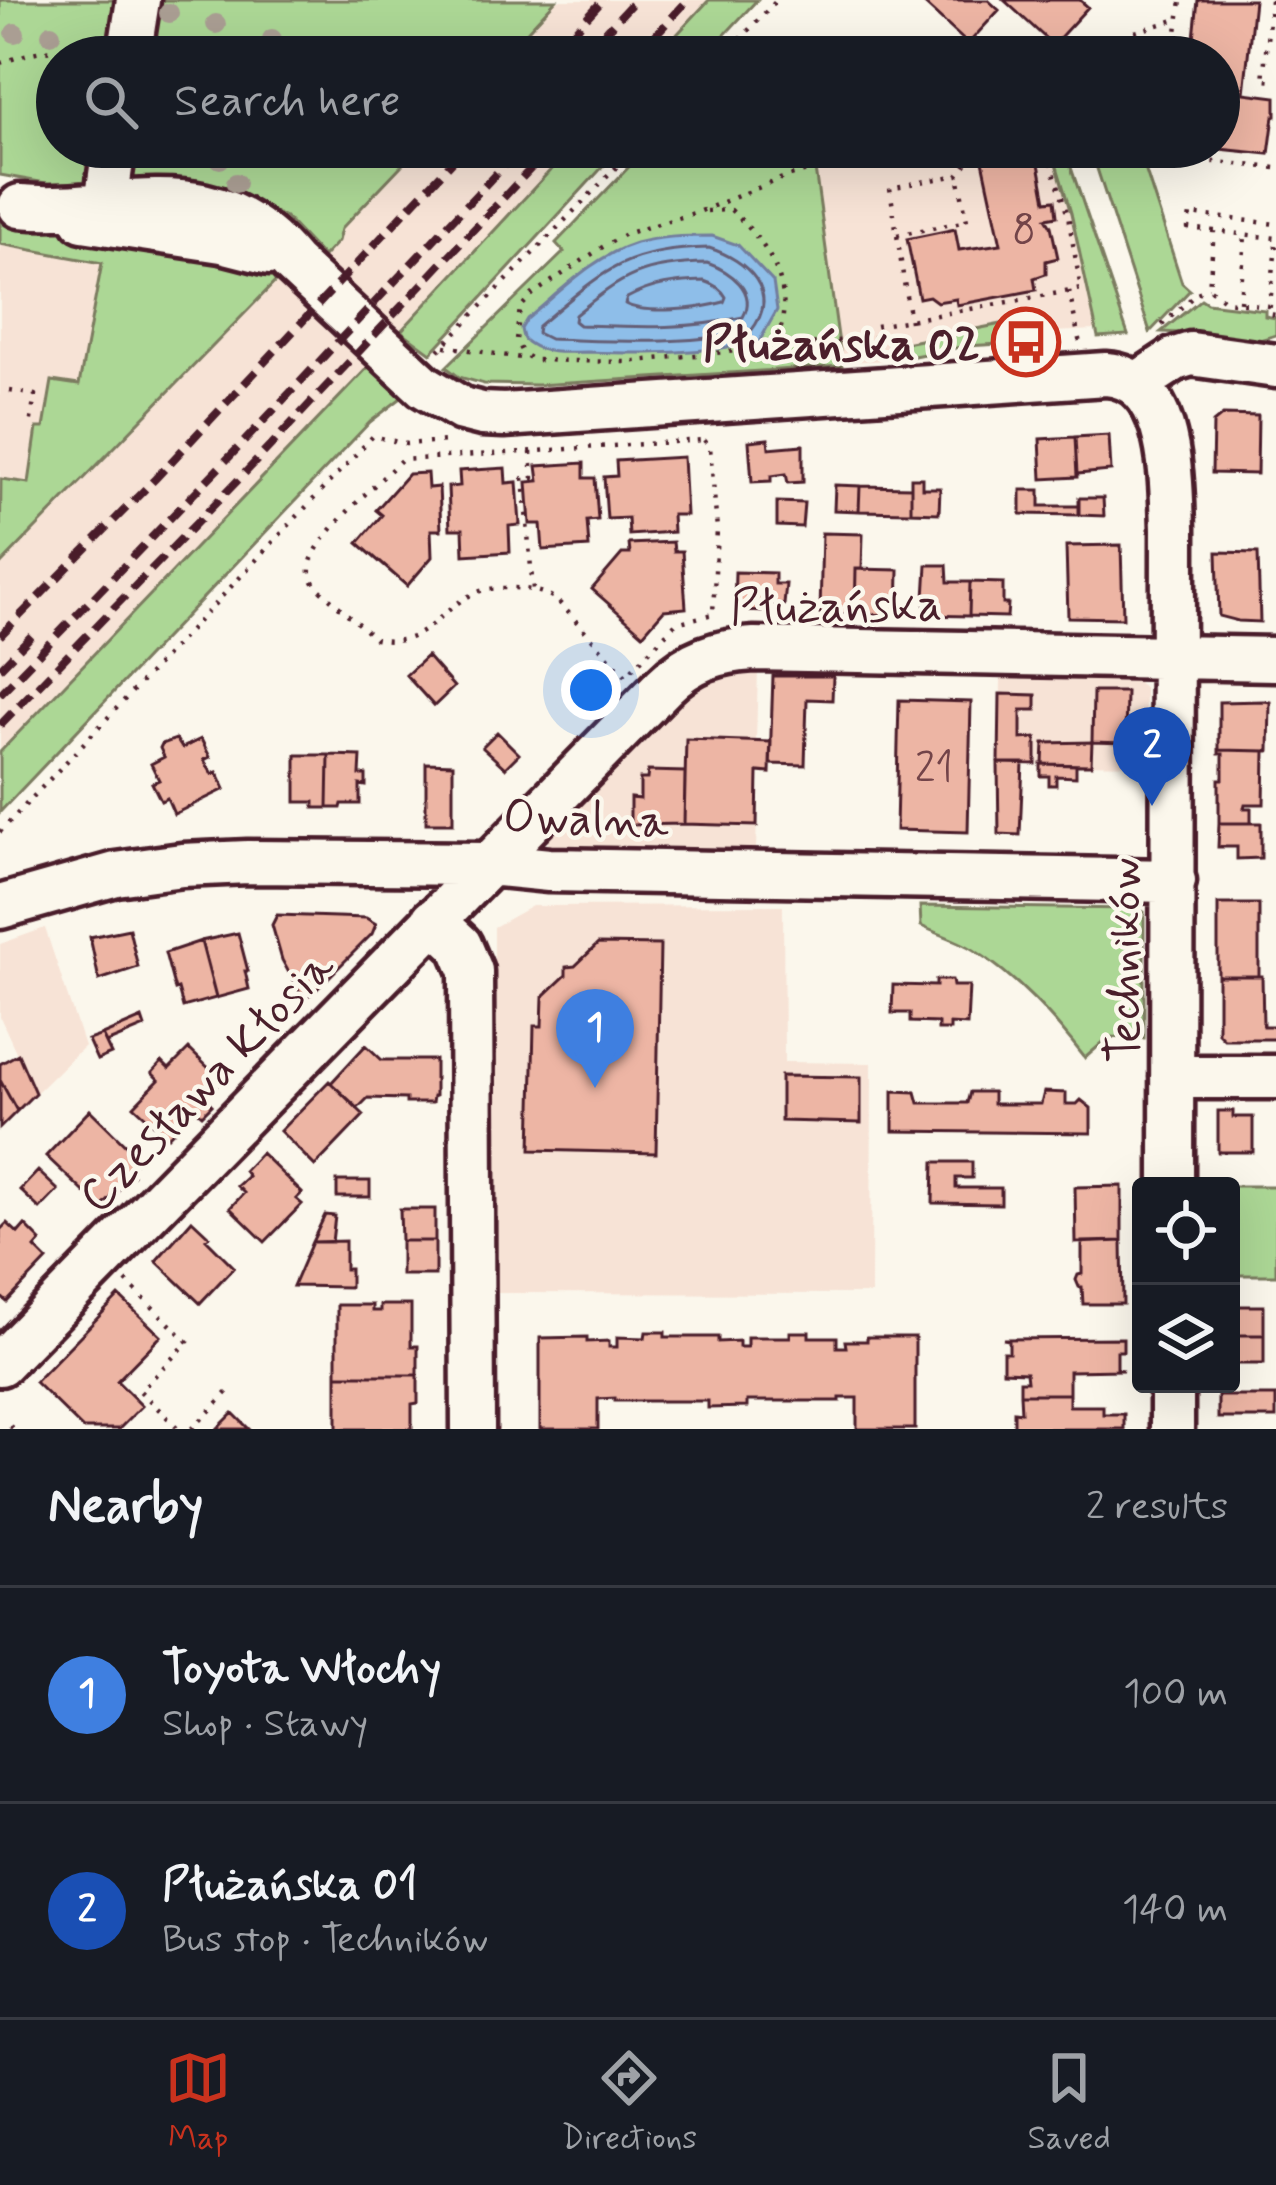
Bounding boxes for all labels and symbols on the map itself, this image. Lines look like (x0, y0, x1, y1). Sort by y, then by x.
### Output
house number: 8 (1012, 204, 1036, 259)
bus stop icon: Płużańska 02 (991, 307, 1061, 377)
place label: Płużańska 02 (703, 314, 980, 377)
street label: Płużańska (729, 574, 943, 641)
your location (561, 660, 621, 720)
pin: 2 (1113, 707, 1191, 806)
house number: 21 (915, 742, 953, 797)
street label: Owalna (502, 786, 670, 855)
street label: Techników (1094, 857, 1157, 1063)
street label: Czesława Kłosia (66, 937, 349, 1228)
pin: 1 (556, 989, 634, 1088)

